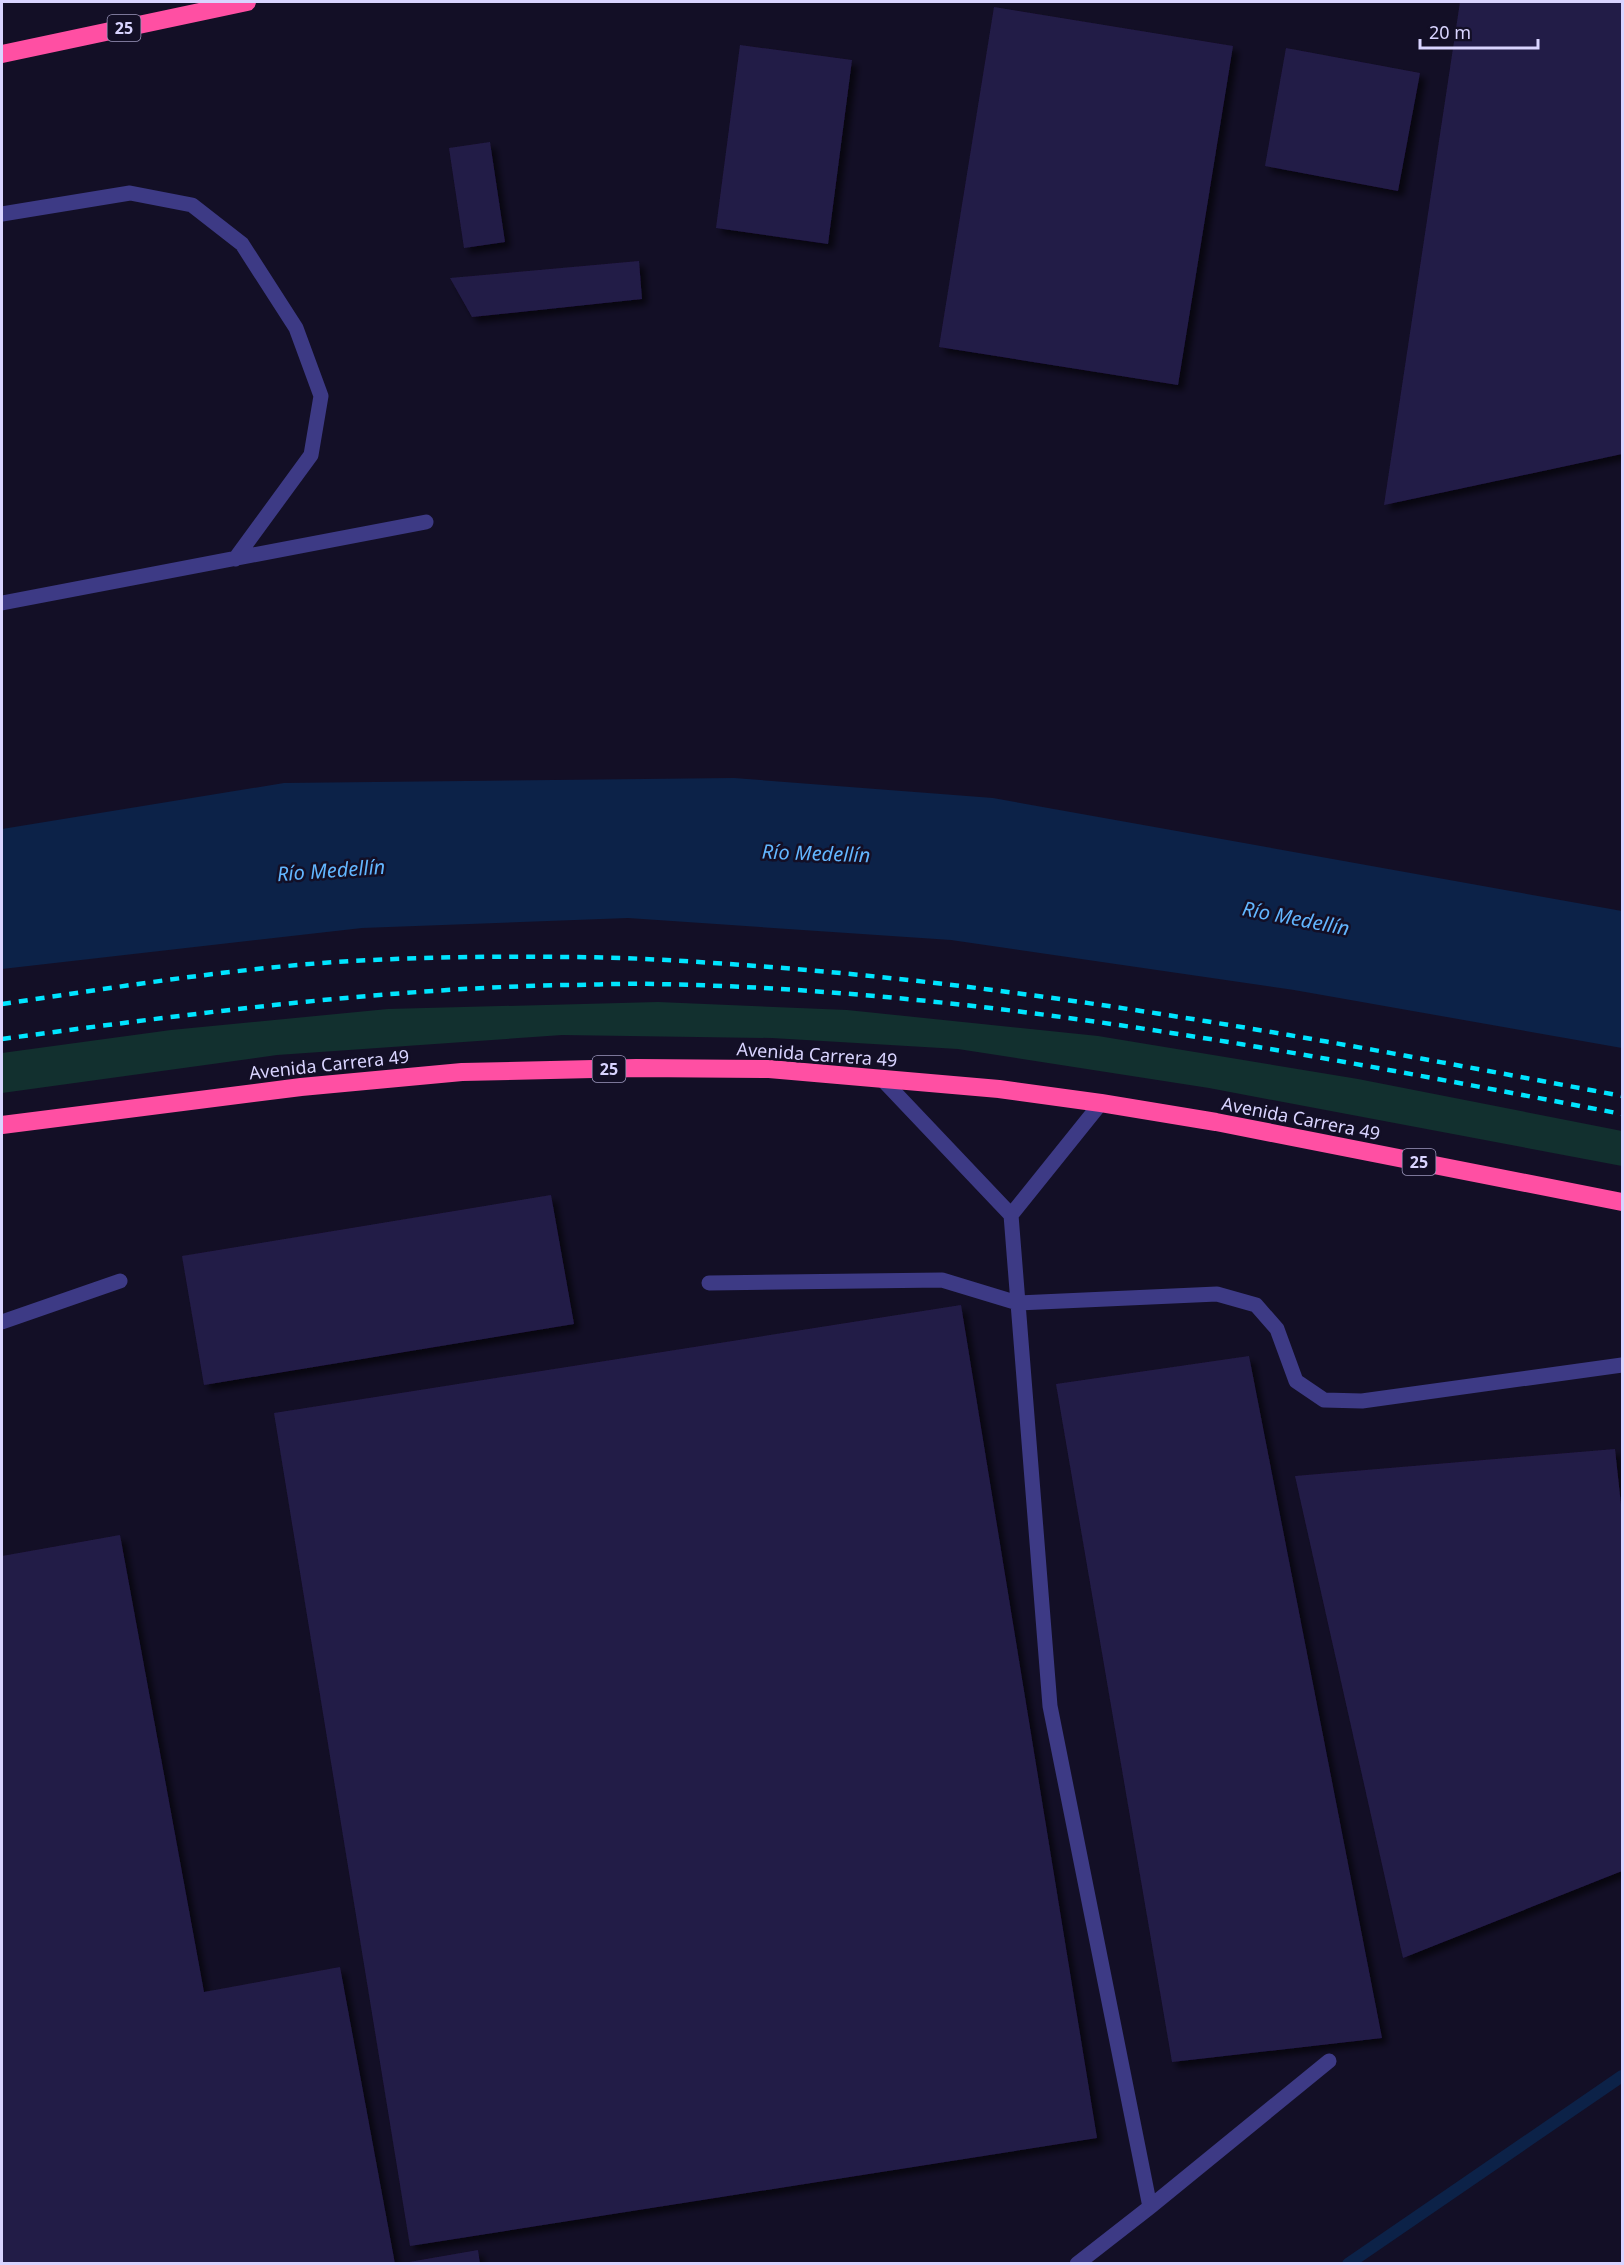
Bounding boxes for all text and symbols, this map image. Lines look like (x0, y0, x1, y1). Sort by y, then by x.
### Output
scale bar (1420, 12, 1538, 50)
road number: 25 (108, 15, 140, 41)
text: 20 m (1429, 20, 1471, 44)
water label: Río Medellín (761, 838, 871, 868)
water label: Río Medellín (276, 853, 386, 887)
water label: Río Medellín (1240, 894, 1352, 942)
street label: Avenida Carrera 49 (736, 1036, 898, 1072)
street label: Avenida Carrera 49 (248, 1044, 410, 1084)
road number: 25 (592, 1056, 626, 1082)
street label: Avenida Carrera 49 (1220, 1091, 1382, 1145)
road number: 25 (1402, 1149, 1436, 1175)

